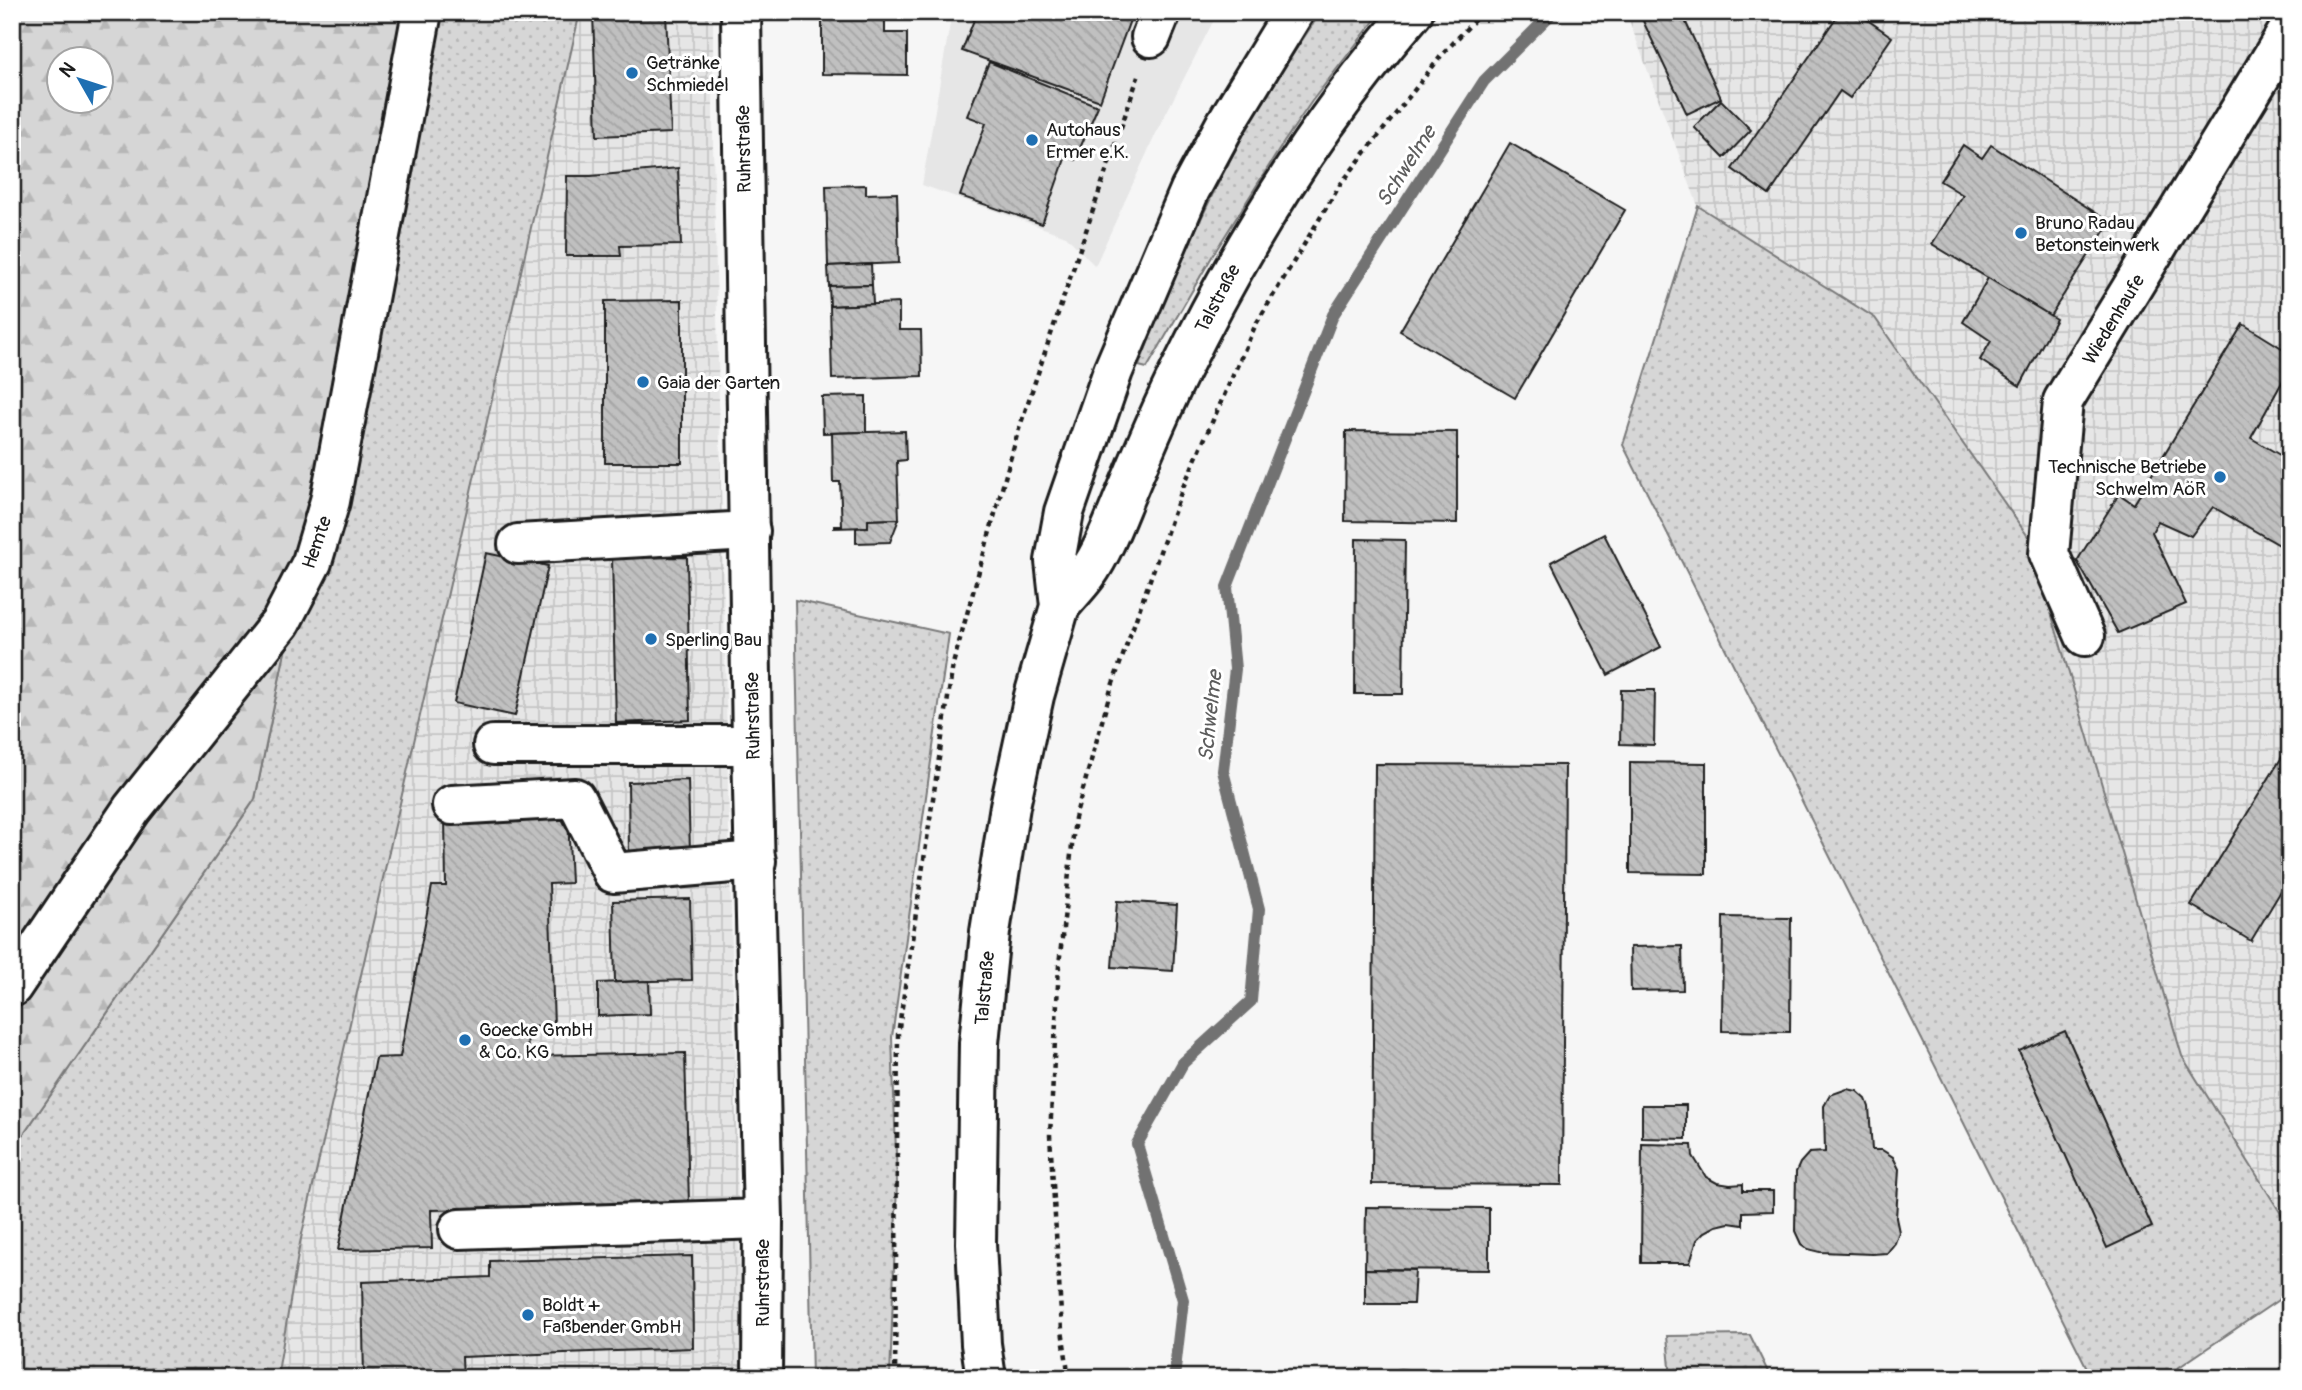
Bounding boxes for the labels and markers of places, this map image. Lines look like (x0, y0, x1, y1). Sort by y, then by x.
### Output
place label: Getränke Schmiedel (646, 51, 729, 97)
marker: Getränke Schmiedel (624, 65, 640, 81)
place label: Autohaus Ermer e.K. (1046, 118, 1129, 164)
marker: Autohaus Ermer e.K. (1024, 132, 1040, 148)
place label: Bruno Radau Betonsteinwerk (2035, 211, 2160, 257)
marker: Bruno Radau Betonsteinwerk (2013, 225, 2029, 241)
place label: Gaia der Garten (657, 371, 780, 395)
marker: Gaia der Garten (635, 374, 651, 390)
place label: Technische Betriebe Schwelm AöR (2048, 455, 2207, 501)
marker: Technische Betriebe Schwelm AöR (2212, 469, 2228, 485)
place label: Sperling Bau (665, 628, 762, 652)
marker: Sperling Bau (643, 631, 659, 647)
place label: Goecke GmbH & Co. KG (479, 1018, 593, 1064)
marker: Goecke GmbH & Co. KG (457, 1032, 473, 1048)
place label: Boldt + Faßbender GmbH (542, 1293, 681, 1339)
marker: Boldt + Faßbender GmbH (520, 1307, 536, 1323)

